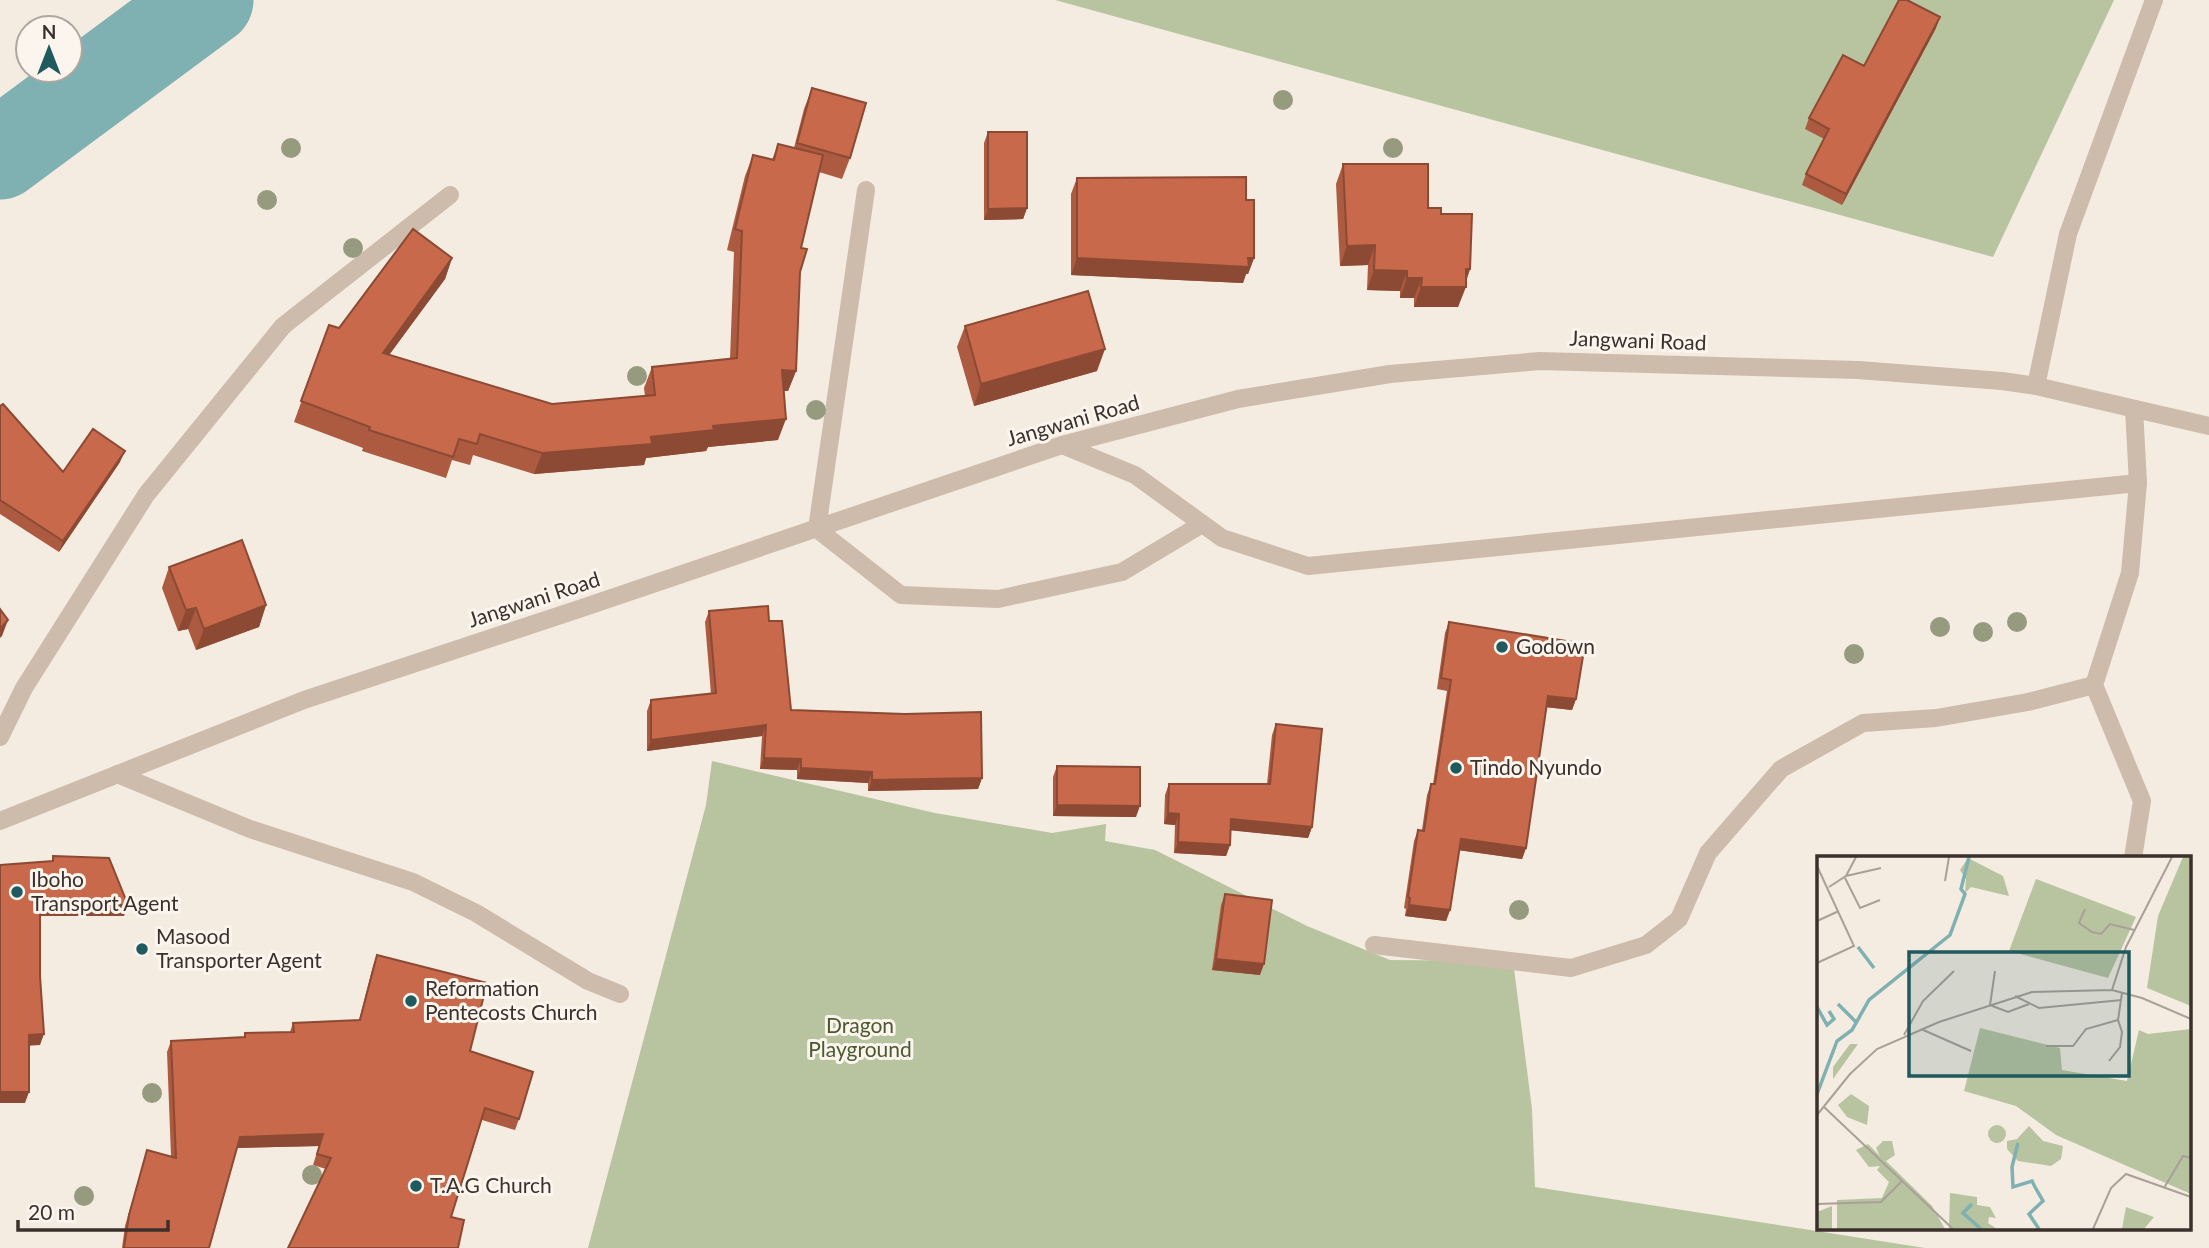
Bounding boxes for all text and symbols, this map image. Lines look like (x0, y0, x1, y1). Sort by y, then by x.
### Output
north arrow (14, 14, 84, 84)
text: N (42, 20, 56, 43)
street label: Jangwani Road (1569, 325, 1707, 354)
street label: Jangwani Road (1003, 389, 1142, 450)
street label: Jangwani Road (465, 566, 603, 632)
place label: Godown (1516, 633, 1595, 658)
marker: Godown (1494, 639, 1510, 655)
place label: Tindo Nyundo (1470, 754, 1602, 779)
marker: Tindo Nyundo (1448, 760, 1464, 776)
inset map (1817, 856, 2192, 1230)
place label: Iboho Transport Agent (31, 866, 179, 915)
marker: Iboho Transport Agent (9, 884, 25, 900)
place label: Masood Transporter Agent (156, 923, 322, 972)
marker: Masood Transporter Agent (134, 941, 150, 957)
place label: Reformation Pentecosts Church (425, 975, 598, 1024)
marker: Reformation Pentecosts Church (403, 993, 419, 1009)
park label: Dragon Playground (808, 1012, 912, 1061)
place label: T.A.G Church (430, 1172, 552, 1197)
marker: T.A.G Church (408, 1178, 424, 1194)
scale bar (18, 1188, 168, 1232)
text: 20 m (28, 1199, 75, 1224)

